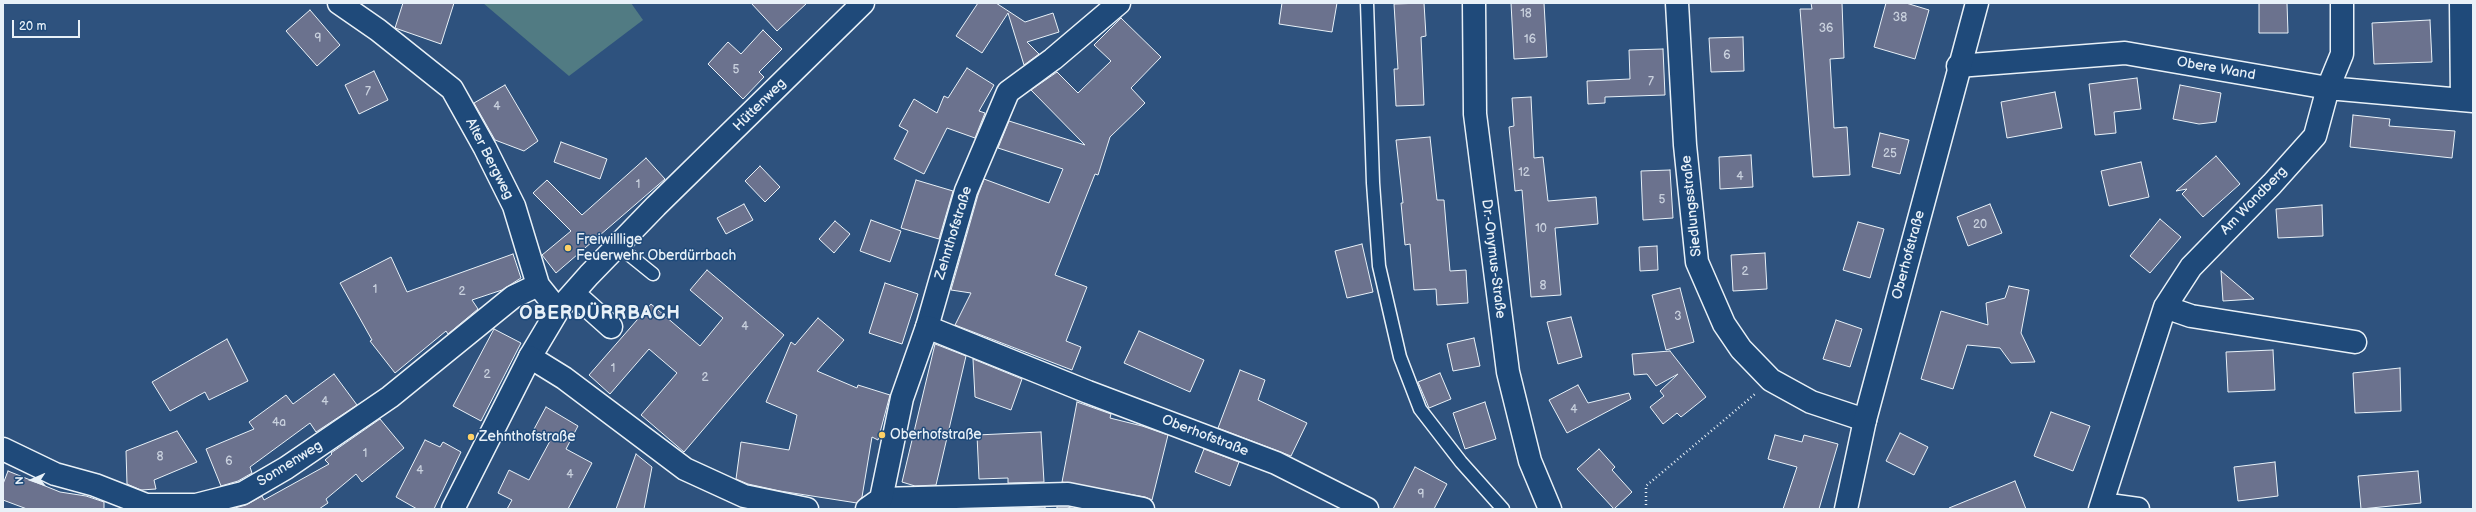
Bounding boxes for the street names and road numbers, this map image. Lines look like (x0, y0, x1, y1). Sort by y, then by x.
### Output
street label: Obere Wand (2175, 54, 2257, 84)
street label: Hüttenweg (730, 75, 790, 135)
street label: Alter Bergweg (461, 115, 517, 203)
street label: Siedlungsstraße (1678, 154, 1706, 258)
street label: Am Wandberg (2217, 163, 2291, 239)
street label: Zehnthofstraße (932, 184, 976, 282)
street label: Dr.-Onymus-Straße (1477, 198, 1509, 320)
street label: Oberhofstraße (1889, 209, 1929, 301)
street label: Oberhofstraße (1159, 412, 1251, 460)
street label: Sonnenweg (254, 437, 326, 491)

